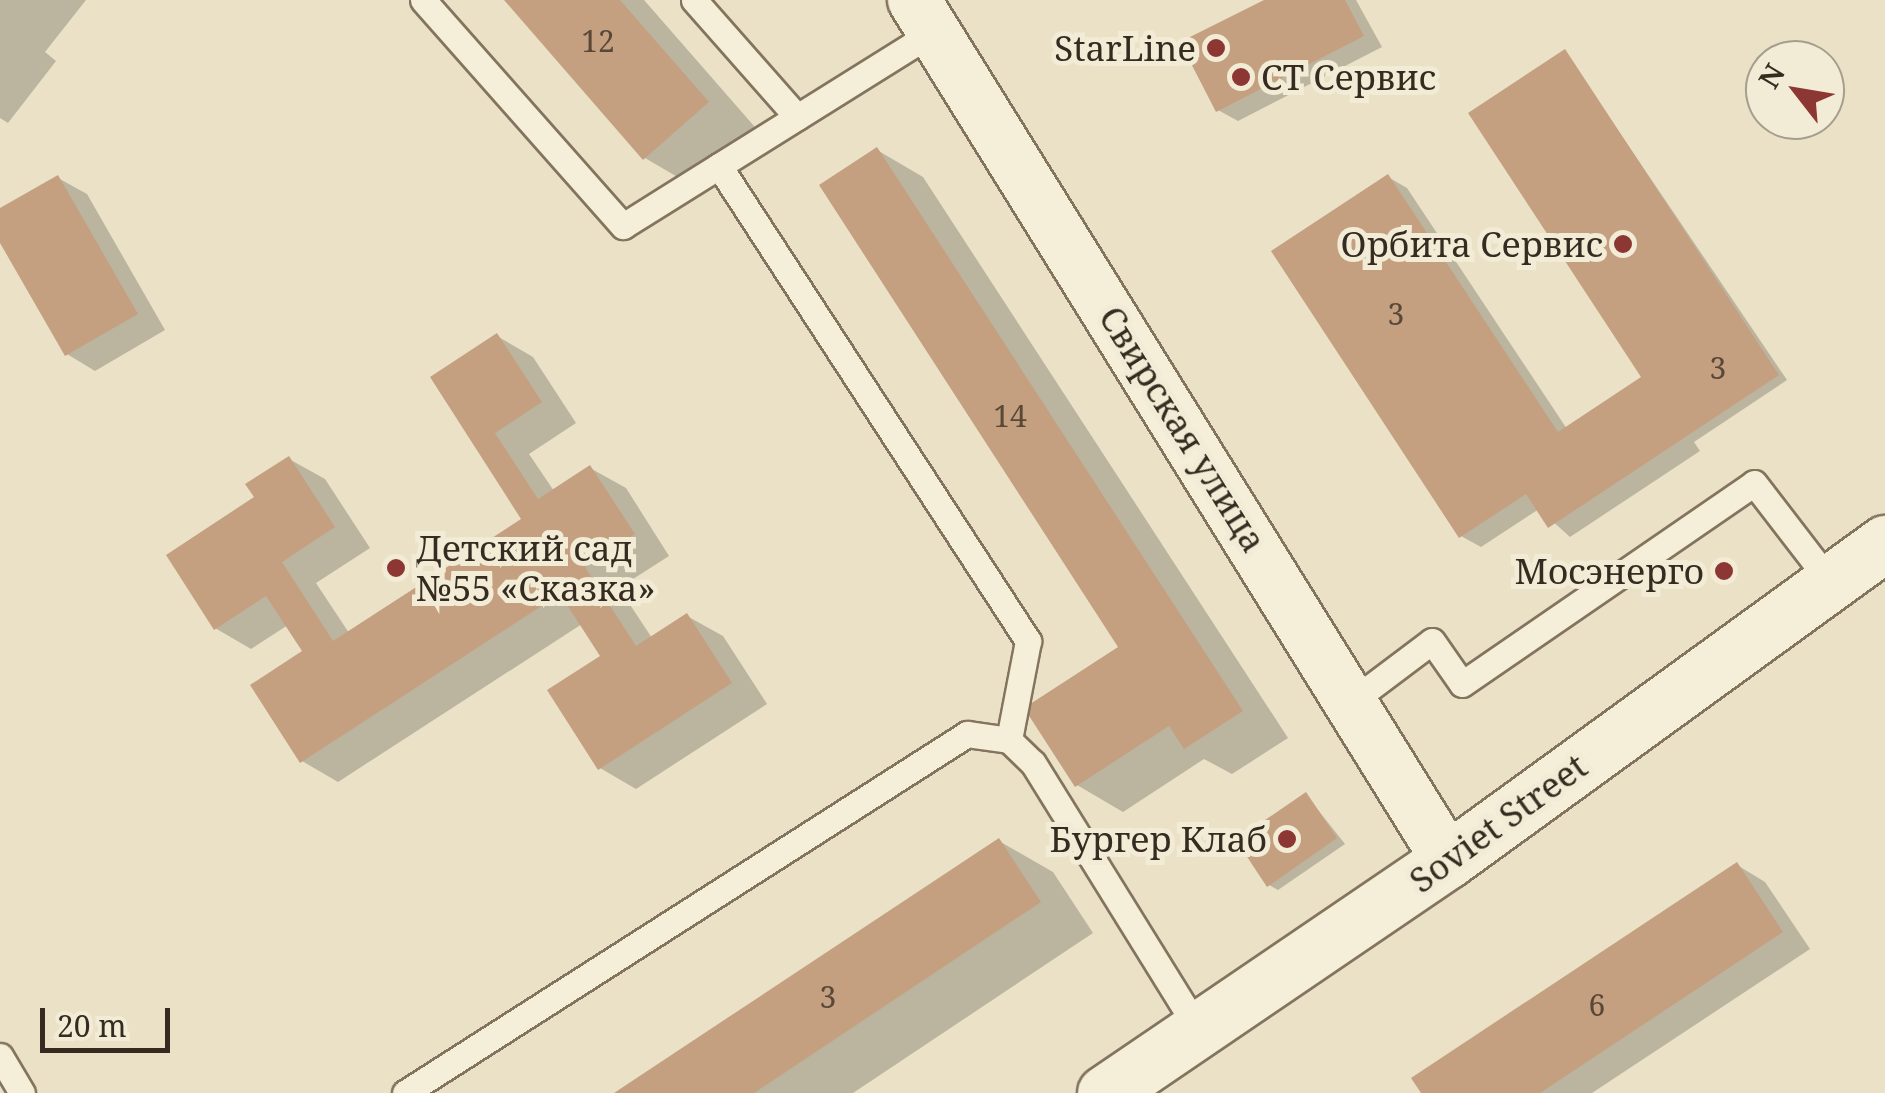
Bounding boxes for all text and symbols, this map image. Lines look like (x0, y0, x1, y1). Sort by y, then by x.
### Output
house number: 12 (581, 23, 615, 59)
place label: StarLine (1054, 27, 1196, 69)
marker: StarLine (1205, 37, 1227, 59)
north arrow (1745, 40, 1845, 140)
place label: СТ Сервис (1261, 56, 1436, 98)
text: N (1749, 56, 1793, 95)
marker: СТ Сервис (1230, 66, 1252, 88)
place label: Орбита Сервис (1341, 223, 1603, 265)
marker: Орбита Сервис (1612, 233, 1634, 255)
house number: 3 (1388, 296, 1404, 332)
street label: Свирская улица (1091, 298, 1275, 560)
house number: 3 (1710, 350, 1726, 386)
house number: 14 (993, 398, 1027, 434)
place label: Детский сад №55 «Сказка» (416, 527, 656, 609)
place label: Мосэнерго (1515, 550, 1704, 592)
marker: Детский сад №55 «Сказка» (385, 557, 407, 579)
marker: Мосэнерго (1713, 560, 1735, 582)
street label: Soviet Street (1401, 745, 1595, 901)
place label: Бургер Клаб (1050, 818, 1267, 860)
marker: Бургер Клаб (1276, 828, 1298, 850)
house number: 3 (820, 979, 836, 1015)
house number: 6 (1589, 987, 1605, 1023)
scale bar (45, 988, 175, 1050)
text: 20 m (57, 1005, 127, 1046)

